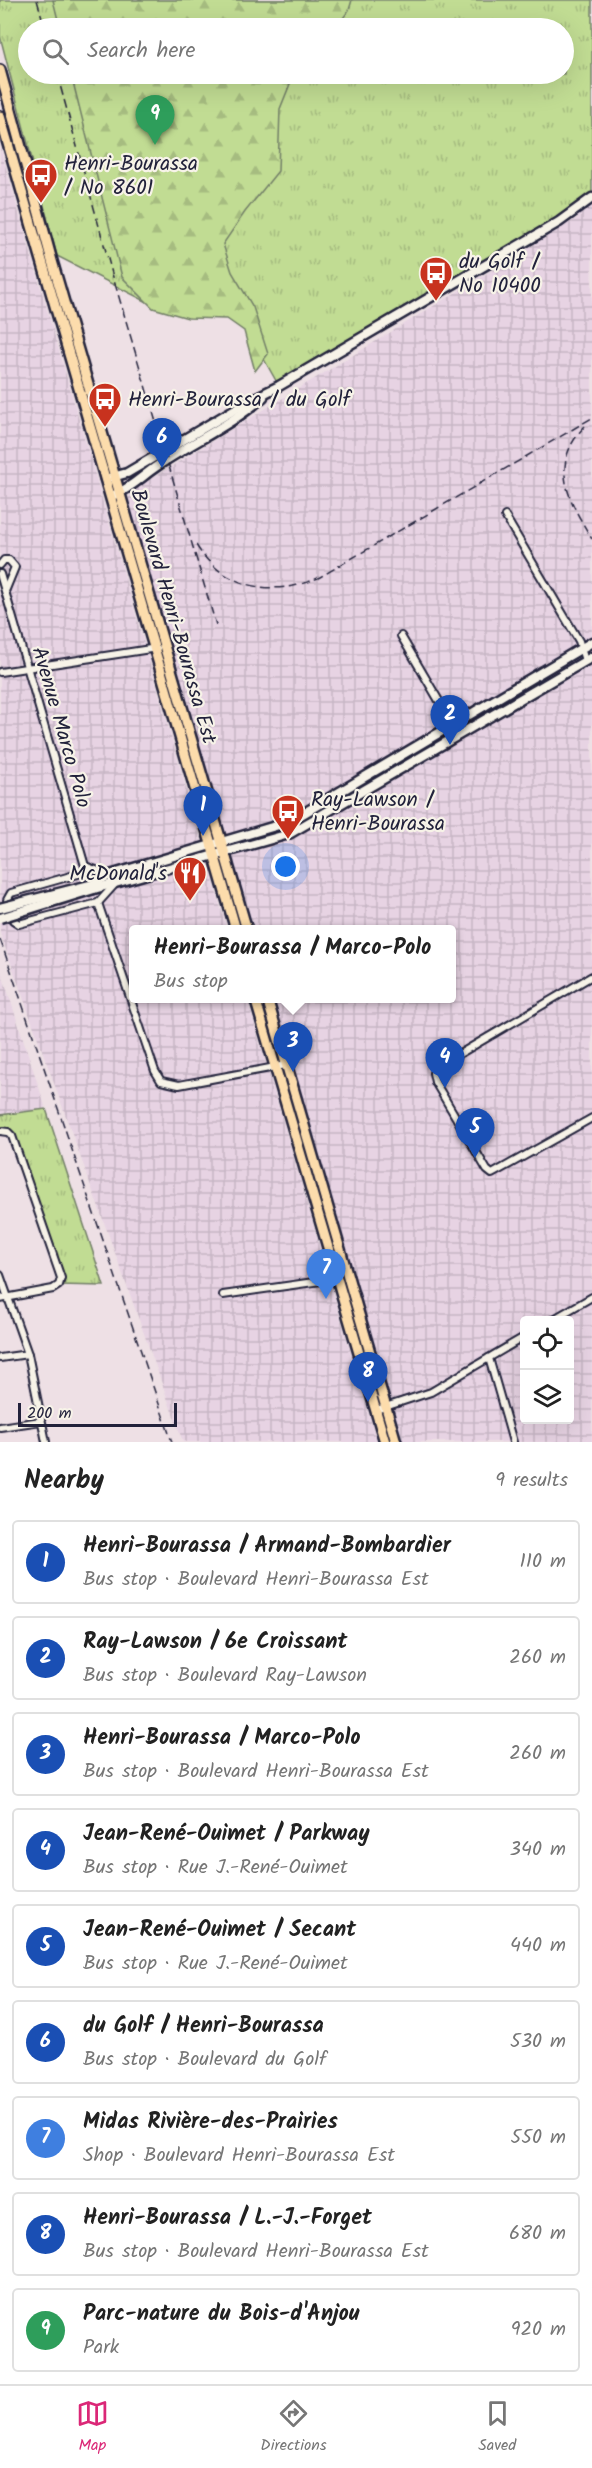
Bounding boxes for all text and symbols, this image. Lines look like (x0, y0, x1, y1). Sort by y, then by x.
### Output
search box (18, 18, 574, 84)
text: Search here (87, 34, 195, 69)
icon: search (39, 35, 72, 68)
pin: 9 (136, 96, 174, 145)
place label: Henri-Bourassa / No 8601 (64, 148, 198, 205)
bus stop icon: Henri-Bourassa / No 8601 (23, 157, 59, 204)
place label: du Golf / No 10400 (459, 246, 541, 303)
bus stop icon: du Golf / No 10400 (418, 255, 454, 302)
bus stop icon: Henri-Bourassa / du Golf (87, 381, 123, 428)
place label: Henri-Bourassa / du Golf (128, 384, 353, 417)
pin: 6 (142, 418, 182, 468)
street label: Boulevard Henri-Bourassa Est (120, 485, 225, 749)
street label: Avenue Marco Polo (22, 643, 99, 812)
pin: 2 (430, 696, 470, 745)
place label: Ray-Lawson / Henri-Bourassa (311, 784, 445, 841)
pin: 1 (184, 786, 222, 836)
bus stop icon: Ray-Lawson / Henri-Bourassa (270, 793, 306, 840)
your location (271, 852, 300, 881)
restaurant icon: McDonald's (172, 855, 208, 902)
place label: McDonald's (69, 858, 167, 891)
popup (129, 925, 456, 1003)
text: Henri-Bourassa / Marco-Polo (154, 931, 431, 966)
text: Bus stop (154, 966, 228, 998)
pin: 3 (274, 1022, 312, 1072)
pin: 4 (426, 1038, 464, 1088)
pin: 5 (456, 1108, 494, 1158)
pin: 7 (306, 1250, 346, 1299)
map controls (520, 1316, 574, 1424)
button: locate (520, 1316, 574, 1370)
pin: 8 (348, 1352, 388, 1402)
button: layers (520, 1370, 574, 1424)
scale bar (18, 1400, 177, 1428)
text: 200 m (27, 1401, 71, 1426)
text: Nearby (24, 1460, 104, 1502)
text: 9 results (495, 1465, 568, 1497)
text: Henri-Bourassa / Armand-Bombardier (83, 1529, 451, 1564)
text: 1 (42, 1546, 49, 1578)
text: 110 m (520, 1546, 566, 1578)
text: Bus stop · Boulevard Henri-Bourassa Est (83, 1564, 429, 1596)
text: Ray-Lawson / 6e Croissant (83, 1625, 347, 1660)
text: 2 (40, 1642, 51, 1674)
text: 260 m (509, 1642, 566, 1674)
text: Bus stop · Boulevard Ray-Lawson (83, 1660, 367, 1692)
text: Henri-Bourassa / Marco-Polo (83, 1721, 360, 1756)
text: 3 (40, 1738, 51, 1770)
text: 260 m (509, 1738, 566, 1770)
text: Bus stop · Boulevard Henri-Bourassa Est (83, 1756, 429, 1788)
text: Jean-René-Ouimet / Parkway (83, 1817, 370, 1852)
text: 4 (40, 1834, 51, 1866)
text: 340 m (510, 1834, 566, 1866)
text: Bus stop · Rue J.-René-Ouimet (83, 1852, 348, 1884)
text: Jean-René-Ouimet / Secant (83, 1913, 356, 1948)
text: 5 (40, 1930, 51, 1962)
text: 440 m (510, 1930, 566, 1962)
text: Bus stop · Rue J.-René-Ouimet (83, 1948, 348, 1980)
text: du Golf / Henri-Bourassa (83, 2009, 324, 2044)
text: 6 (40, 2026, 51, 2058)
text: 530 m (510, 2026, 566, 2058)
text: Bus stop · Boulevard du Golf (83, 2044, 327, 2076)
text: Midas Rivière-des-Prairies (83, 2105, 338, 2140)
text: 7 (41, 2122, 50, 2154)
text: 550 m (511, 2122, 566, 2154)
text: Shop · Boulevard Henri-Bourassa Est (83, 2140, 395, 2172)
text: Henri-Bourassa / L.-J.-Forget (83, 2201, 372, 2236)
text: 8 (40, 2218, 51, 2250)
text: 680 m (509, 2218, 566, 2250)
text: Bus stop · Boulevard Henri-Bourassa Est (83, 2236, 429, 2268)
text: Parc-nature du Bois-d'Anjou (83, 2297, 360, 2332)
text: 9 (40, 2314, 51, 2346)
text: 920 m (511, 2314, 566, 2346)
text: Park (83, 2332, 119, 2364)
tab: Map (76, 2397, 109, 2458)
tab: Directions (260, 2397, 327, 2458)
tab: Saved (478, 2397, 516, 2458)

